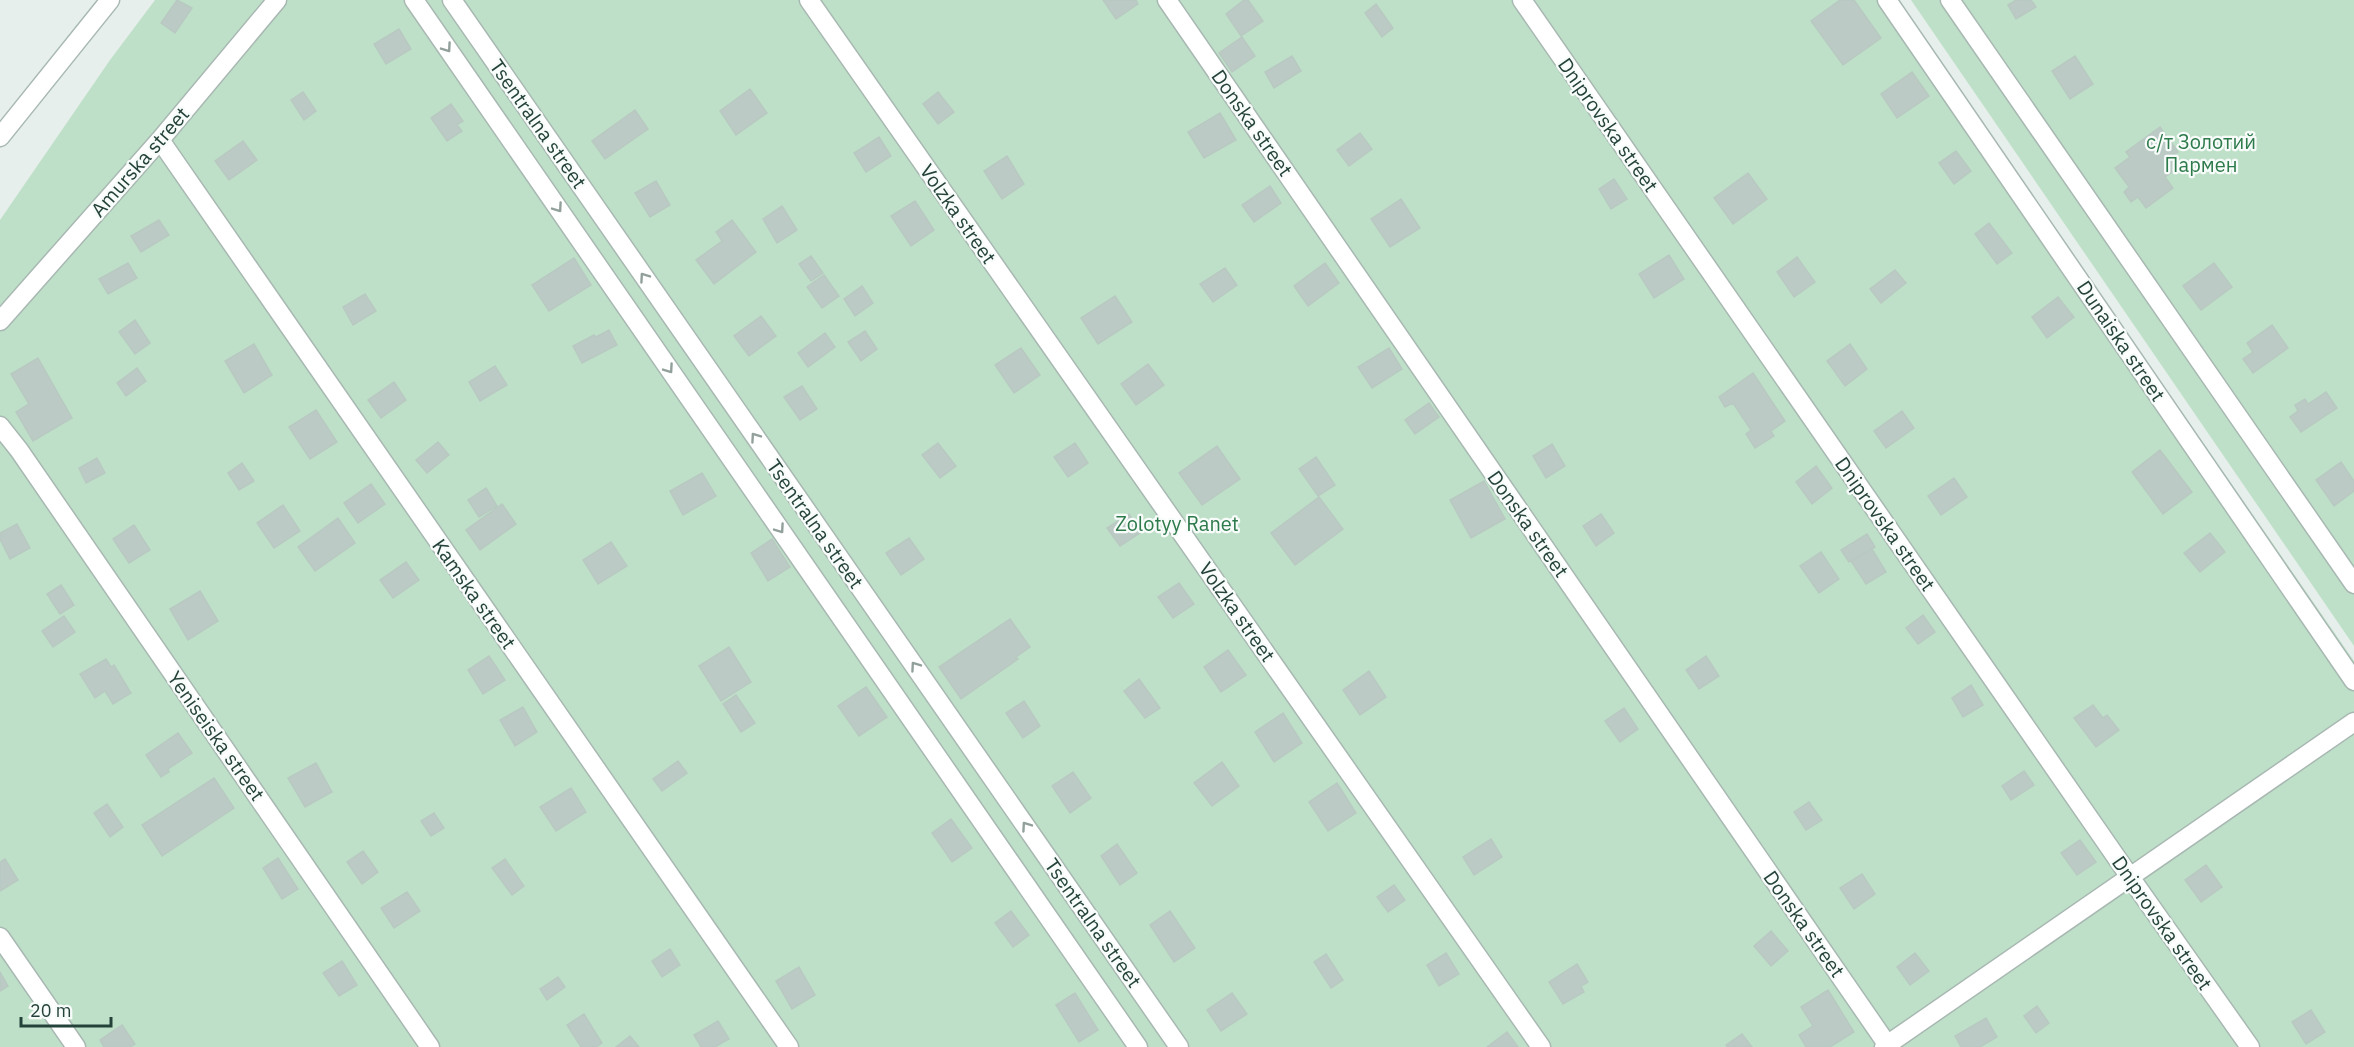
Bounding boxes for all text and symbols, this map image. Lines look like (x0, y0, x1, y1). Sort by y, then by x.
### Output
one-way arrow (440, 41, 451, 52)
street label: Dniprovska street (1552, 52, 1665, 197)
street label: Tsentralna street (484, 54, 593, 194)
street label: Donska street (1206, 64, 1299, 181)
street label: Amurska street (84, 101, 195, 222)
park label: с/т Золотий Пармен (2146, 128, 2256, 178)
street label: Volzka street (914, 158, 1003, 269)
one-way arrow (551, 202, 562, 213)
one-way arrow (640, 273, 651, 284)
street label: Dunaiska street (2071, 275, 2172, 406)
one-way arrow (662, 362, 673, 373)
one-way arrow (751, 433, 762, 444)
street label: Dniprovska street (1829, 451, 1942, 596)
street label: Tsentralna street (761, 454, 870, 594)
street label: Donska street (1482, 465, 1575, 582)
park label: Zolotyy Ranet (1115, 510, 1239, 537)
one-way arrow (773, 523, 784, 534)
street label: Kamska street (426, 533, 522, 654)
street label: Volzka street (1193, 556, 1282, 667)
one-way arrow (911, 662, 922, 673)
street label: Yeniseiska street (162, 666, 271, 806)
one-way arrow (1022, 822, 1033, 833)
street label: Dniprovska street (2106, 850, 2219, 995)
street label: Tsentralna street (1039, 853, 1148, 993)
street label: Donska street (1758, 865, 1851, 982)
scale bar (21, 990, 111, 1028)
text: 20 m (30, 999, 72, 1022)

